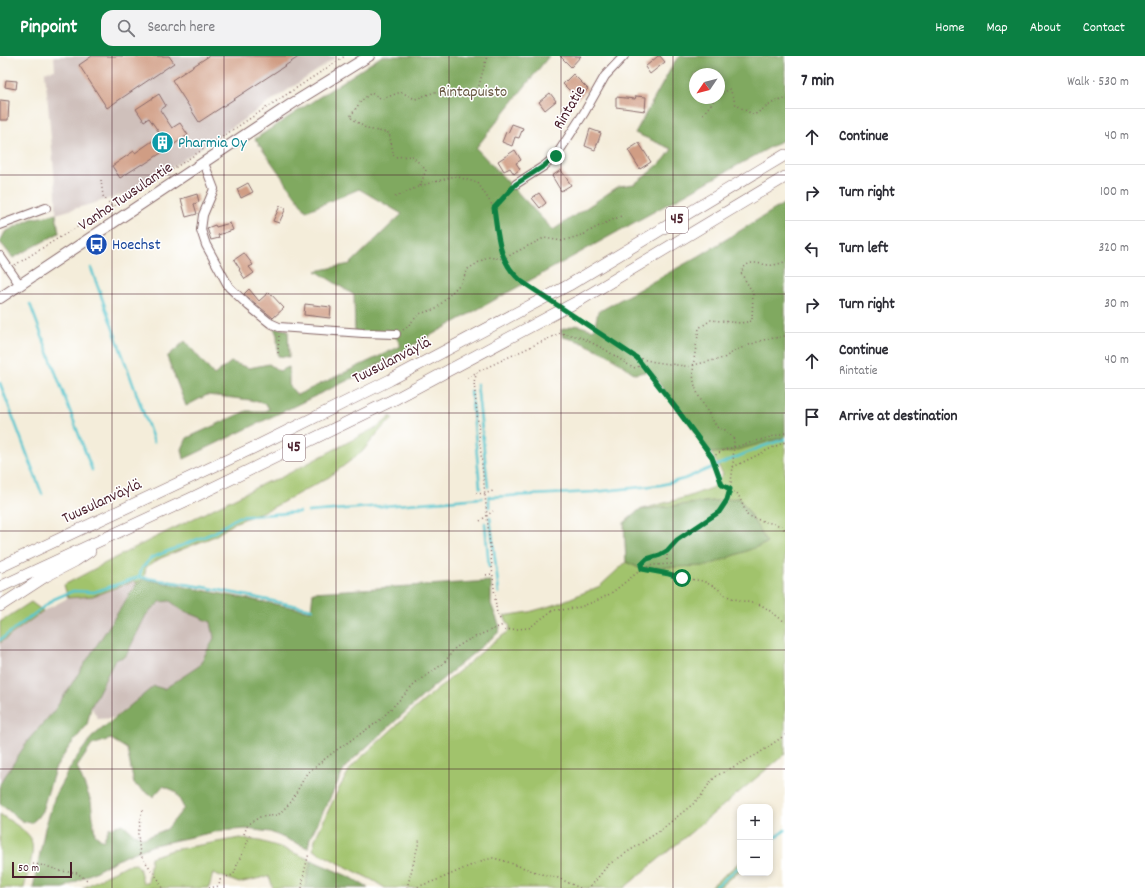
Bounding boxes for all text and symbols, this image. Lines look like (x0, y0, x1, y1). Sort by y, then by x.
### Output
search box (101, 10, 381, 46)
text: Pinpoint (20, 15, 77, 42)
icon: search (115, 17, 137, 39)
text: Search here (147, 17, 215, 39)
text: Home (935, 18, 964, 38)
text: Map (986, 18, 1008, 38)
text: About (1030, 18, 1061, 38)
text: Contact (1083, 18, 1125, 38)
north arrow (689, 68, 725, 104)
text: 7 min (801, 70, 834, 94)
text: Walk · 530 m (1067, 73, 1129, 92)
park label: Rintapuisto (439, 81, 507, 104)
street label: Rintatie (548, 82, 592, 134)
icon: ahead (801, 126, 823, 148)
text: Continue (839, 126, 888, 148)
text: 40 m (1105, 127, 1129, 146)
building icon: Pharmia Oy (149, 130, 175, 156)
place label: Pharmia Oy (178, 132, 247, 155)
route end (547, 147, 565, 165)
street label: Vanha Tuusulantie (74, 157, 178, 237)
icon: right (801, 182, 823, 204)
text: Turn right (839, 182, 895, 204)
text: 100 m (1100, 183, 1129, 202)
road number: 45 (666, 207, 688, 233)
bus stop icon: Hoechst (84, 232, 110, 258)
place label: Hoechst (112, 234, 161, 257)
icon: left (801, 238, 823, 260)
text: Turn left (839, 238, 888, 260)
text: 320 m (1099, 239, 1129, 258)
icon: right (801, 294, 823, 316)
text: Turn right (839, 294, 895, 316)
text: 30 m (1104, 295, 1129, 314)
street label: Tuusulanväylä (349, 331, 435, 391)
text: Continue (839, 340, 888, 362)
icon: ahead (801, 350, 823, 372)
text: 40 m (1105, 351, 1129, 370)
text: Rintatie (839, 362, 878, 381)
icon: arrive (801, 406, 823, 428)
text: Arrive at destination (839, 406, 957, 428)
road number: 45 (283, 435, 305, 461)
street label: Tuusulanväylä (58, 474, 146, 530)
route start (673, 569, 691, 587)
map controls (737, 804, 773, 876)
button: + (737, 804, 773, 840)
button: − (737, 840, 773, 876)
scale bar (12, 860, 72, 879)
text: 50 m (18, 861, 39, 877)

